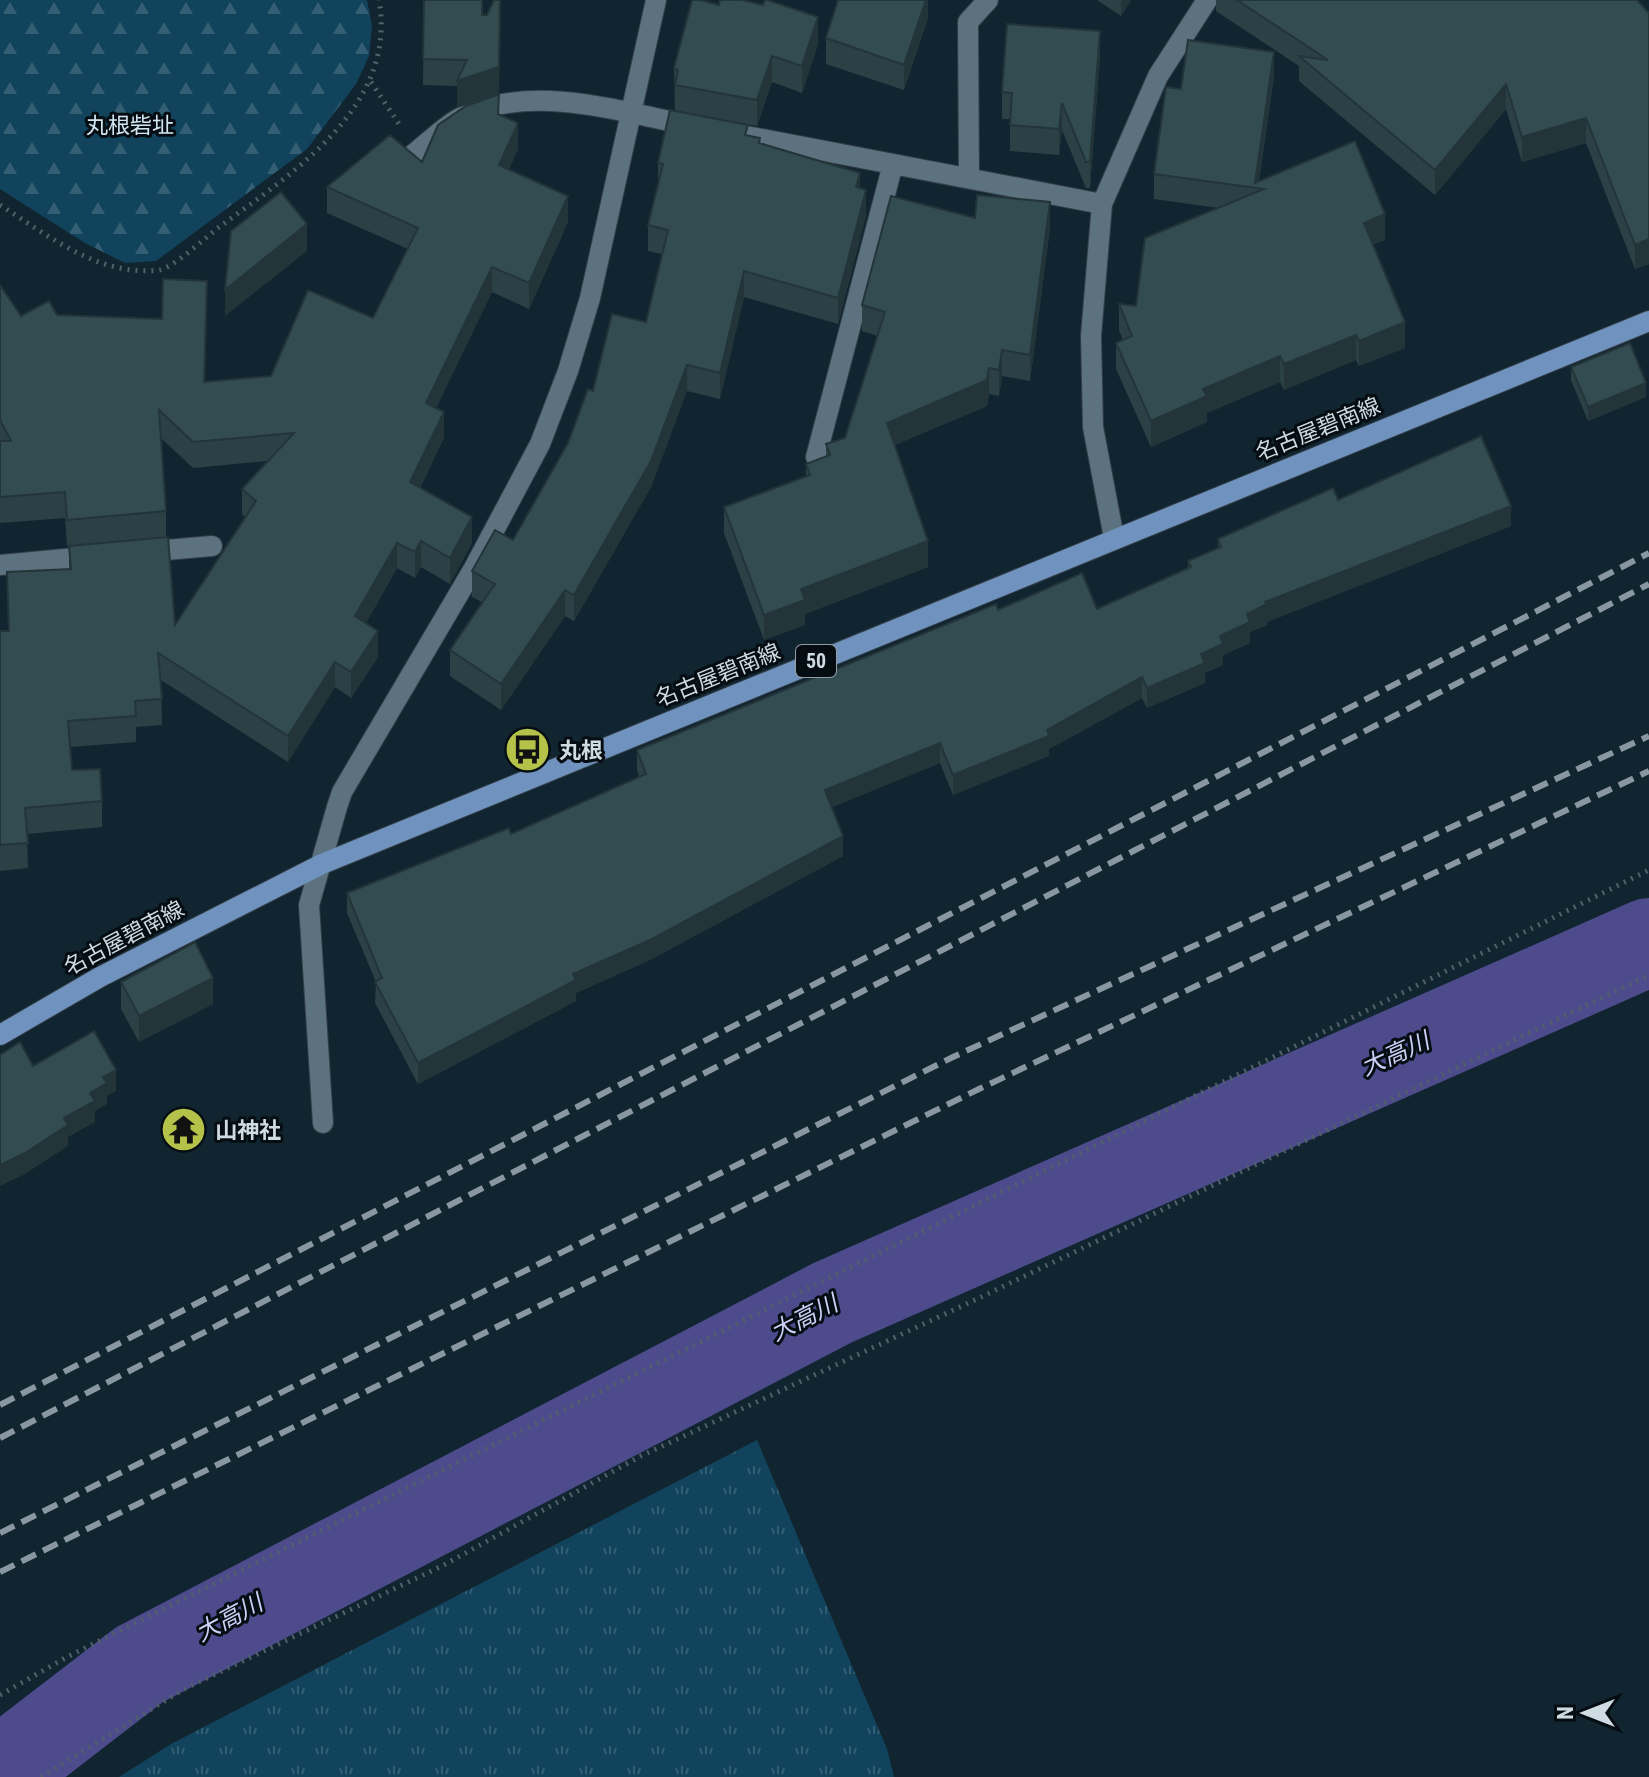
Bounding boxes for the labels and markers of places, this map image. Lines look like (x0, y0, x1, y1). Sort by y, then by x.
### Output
bus stop icon: 丸根 (504, 726, 552, 774)
place label: 丸根 (559, 738, 603, 763)
temple icon: 山神社 (160, 1106, 208, 1154)
place label: 山神社 (215, 1118, 281, 1143)

